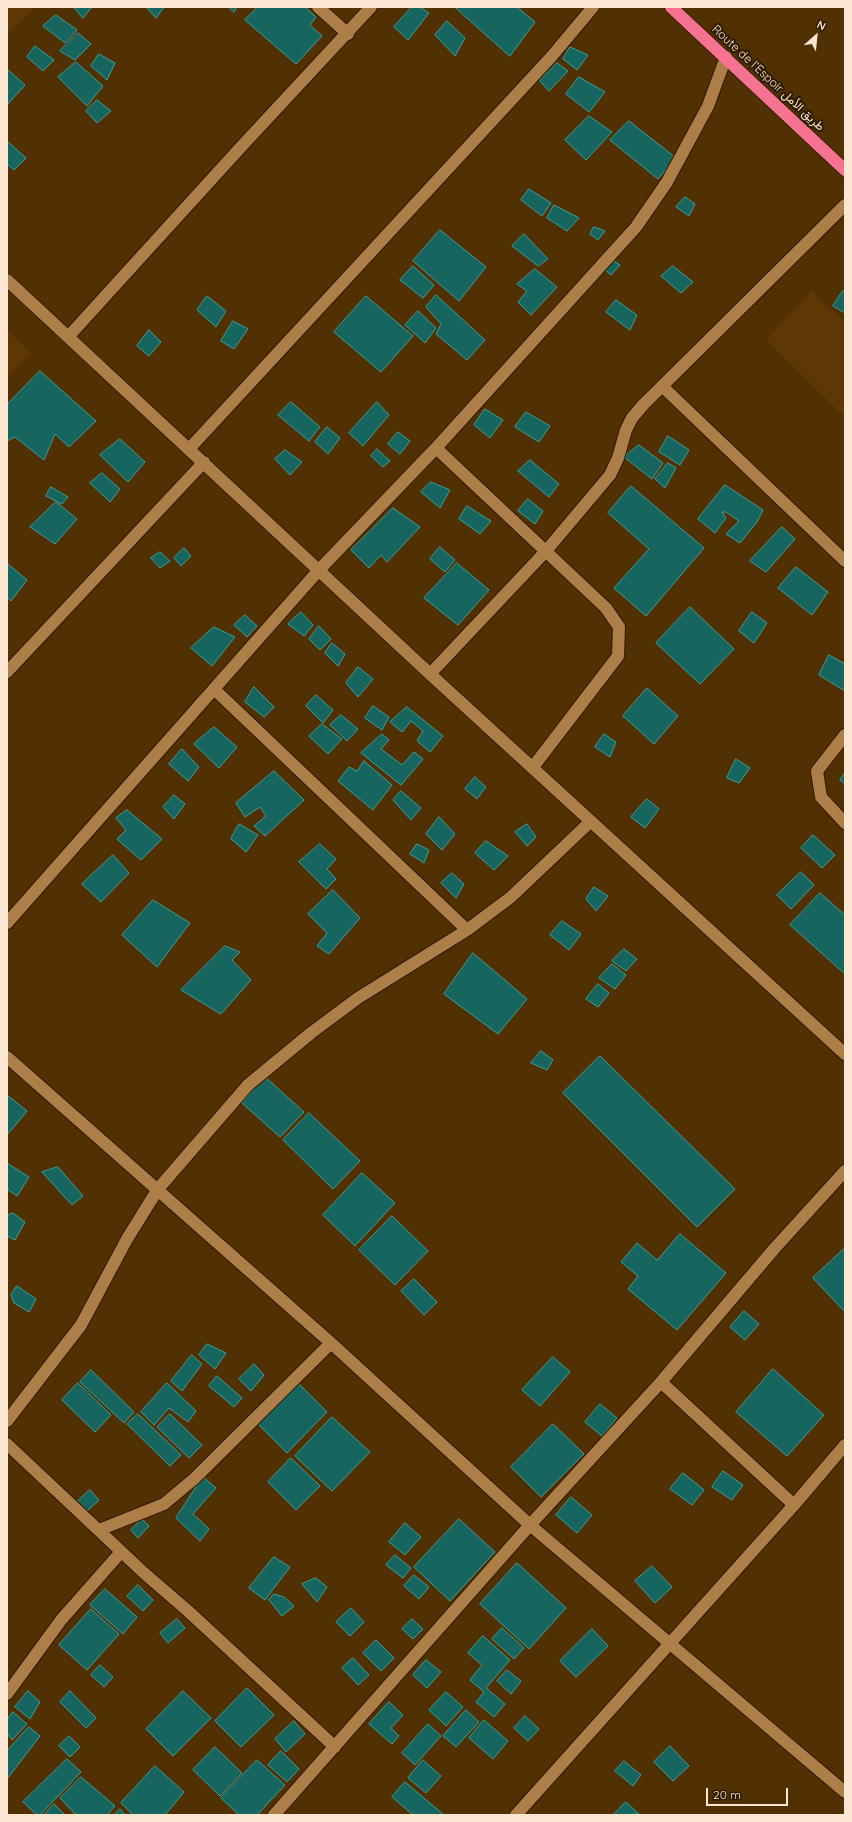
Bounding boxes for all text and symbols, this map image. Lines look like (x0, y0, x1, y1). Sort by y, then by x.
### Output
north arrow (796, 16, 836, 56)
text: N (815, 17, 828, 33)
street label: Route de l’Espoir طريق الأمل (709, 22, 827, 134)
scale bar (708, 1780, 790, 1806)
text: 20 m (713, 1787, 741, 1802)

